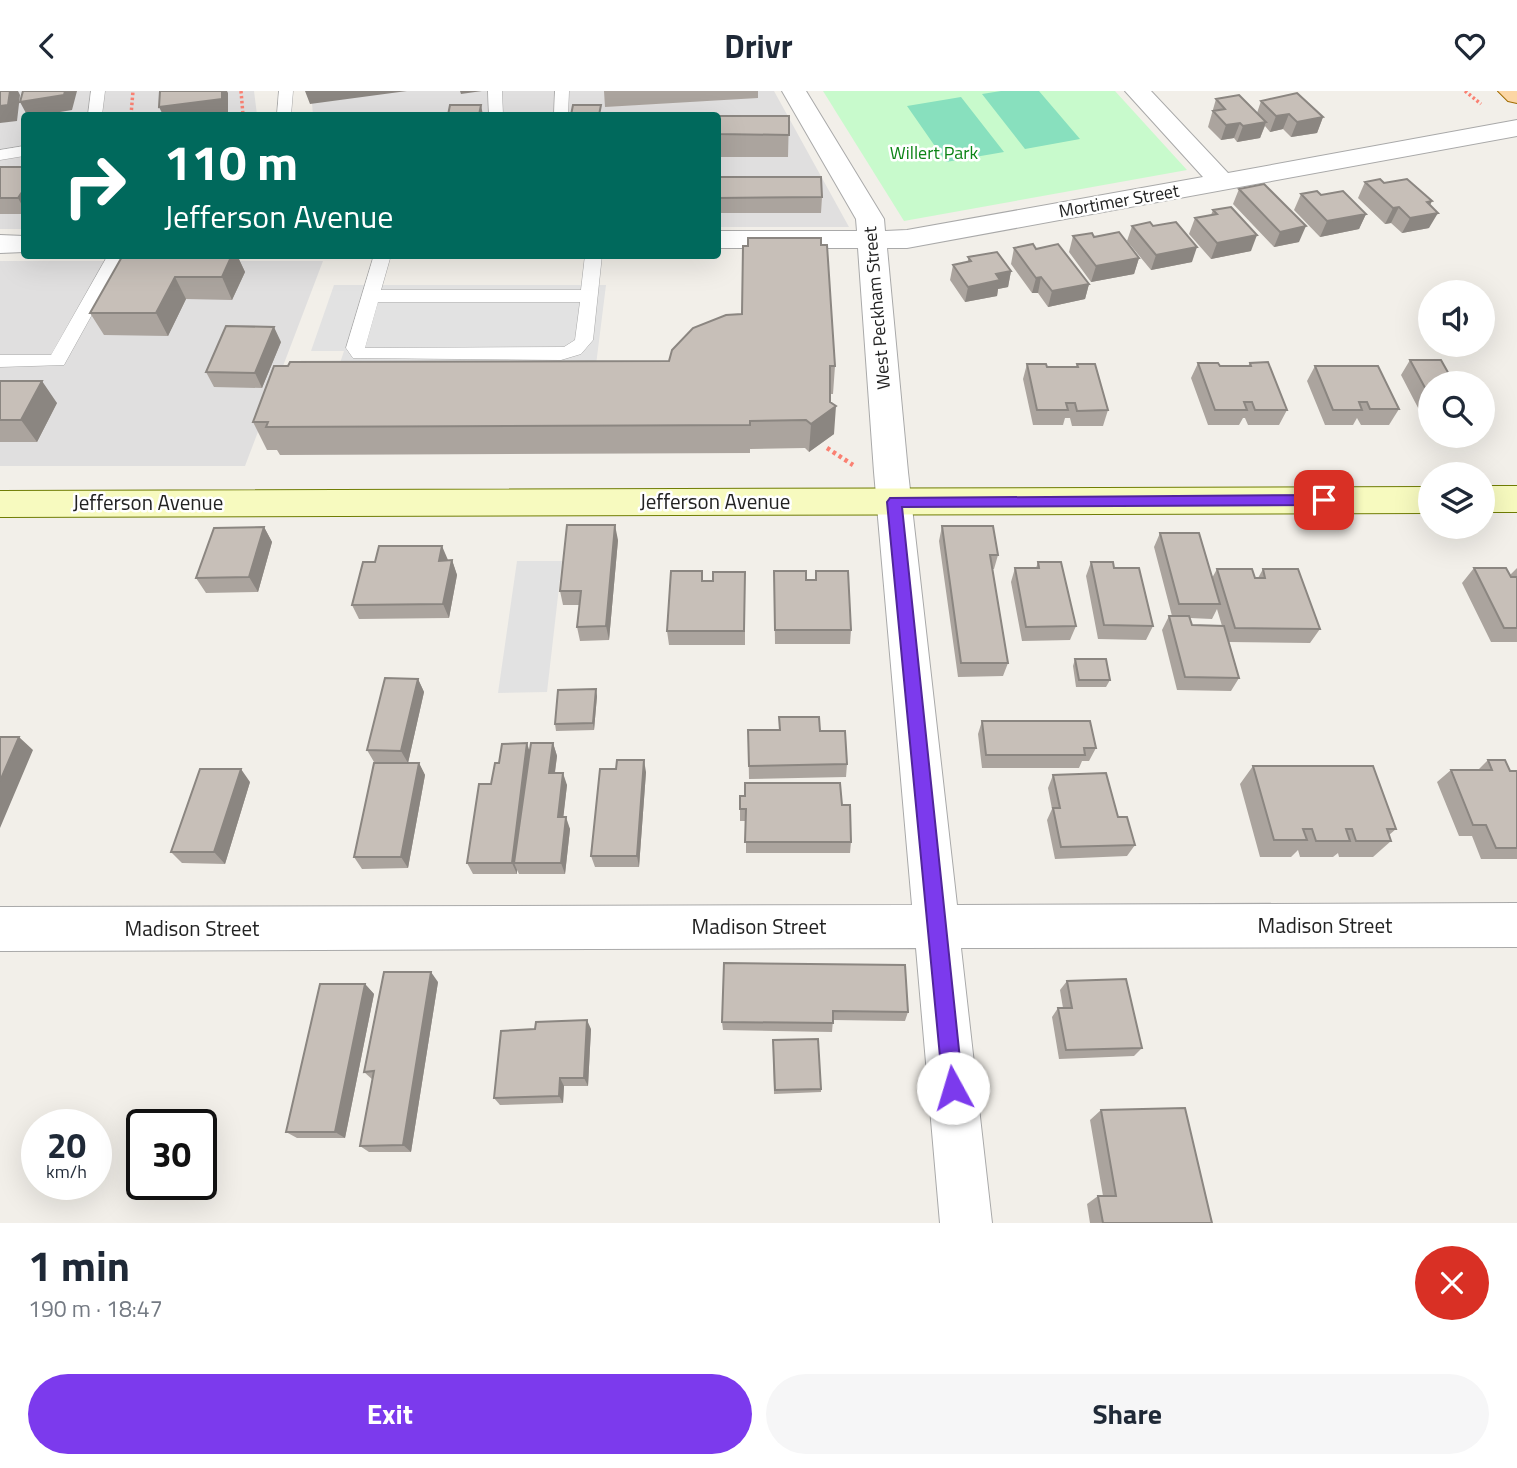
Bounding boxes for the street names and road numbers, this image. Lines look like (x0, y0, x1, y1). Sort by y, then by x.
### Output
street label: Mortimer Street (1057, 177, 1182, 224)
street label: West Peckham Street (856, 225, 897, 391)
street label: Jefferson Avenue (640, 485, 790, 517)
street label: Jefferson Avenue (73, 486, 223, 518)
street label: Madison Street (1258, 909, 1393, 941)
street label: Madison Street (692, 910, 827, 942)
street label: Madison Street (125, 912, 260, 944)

